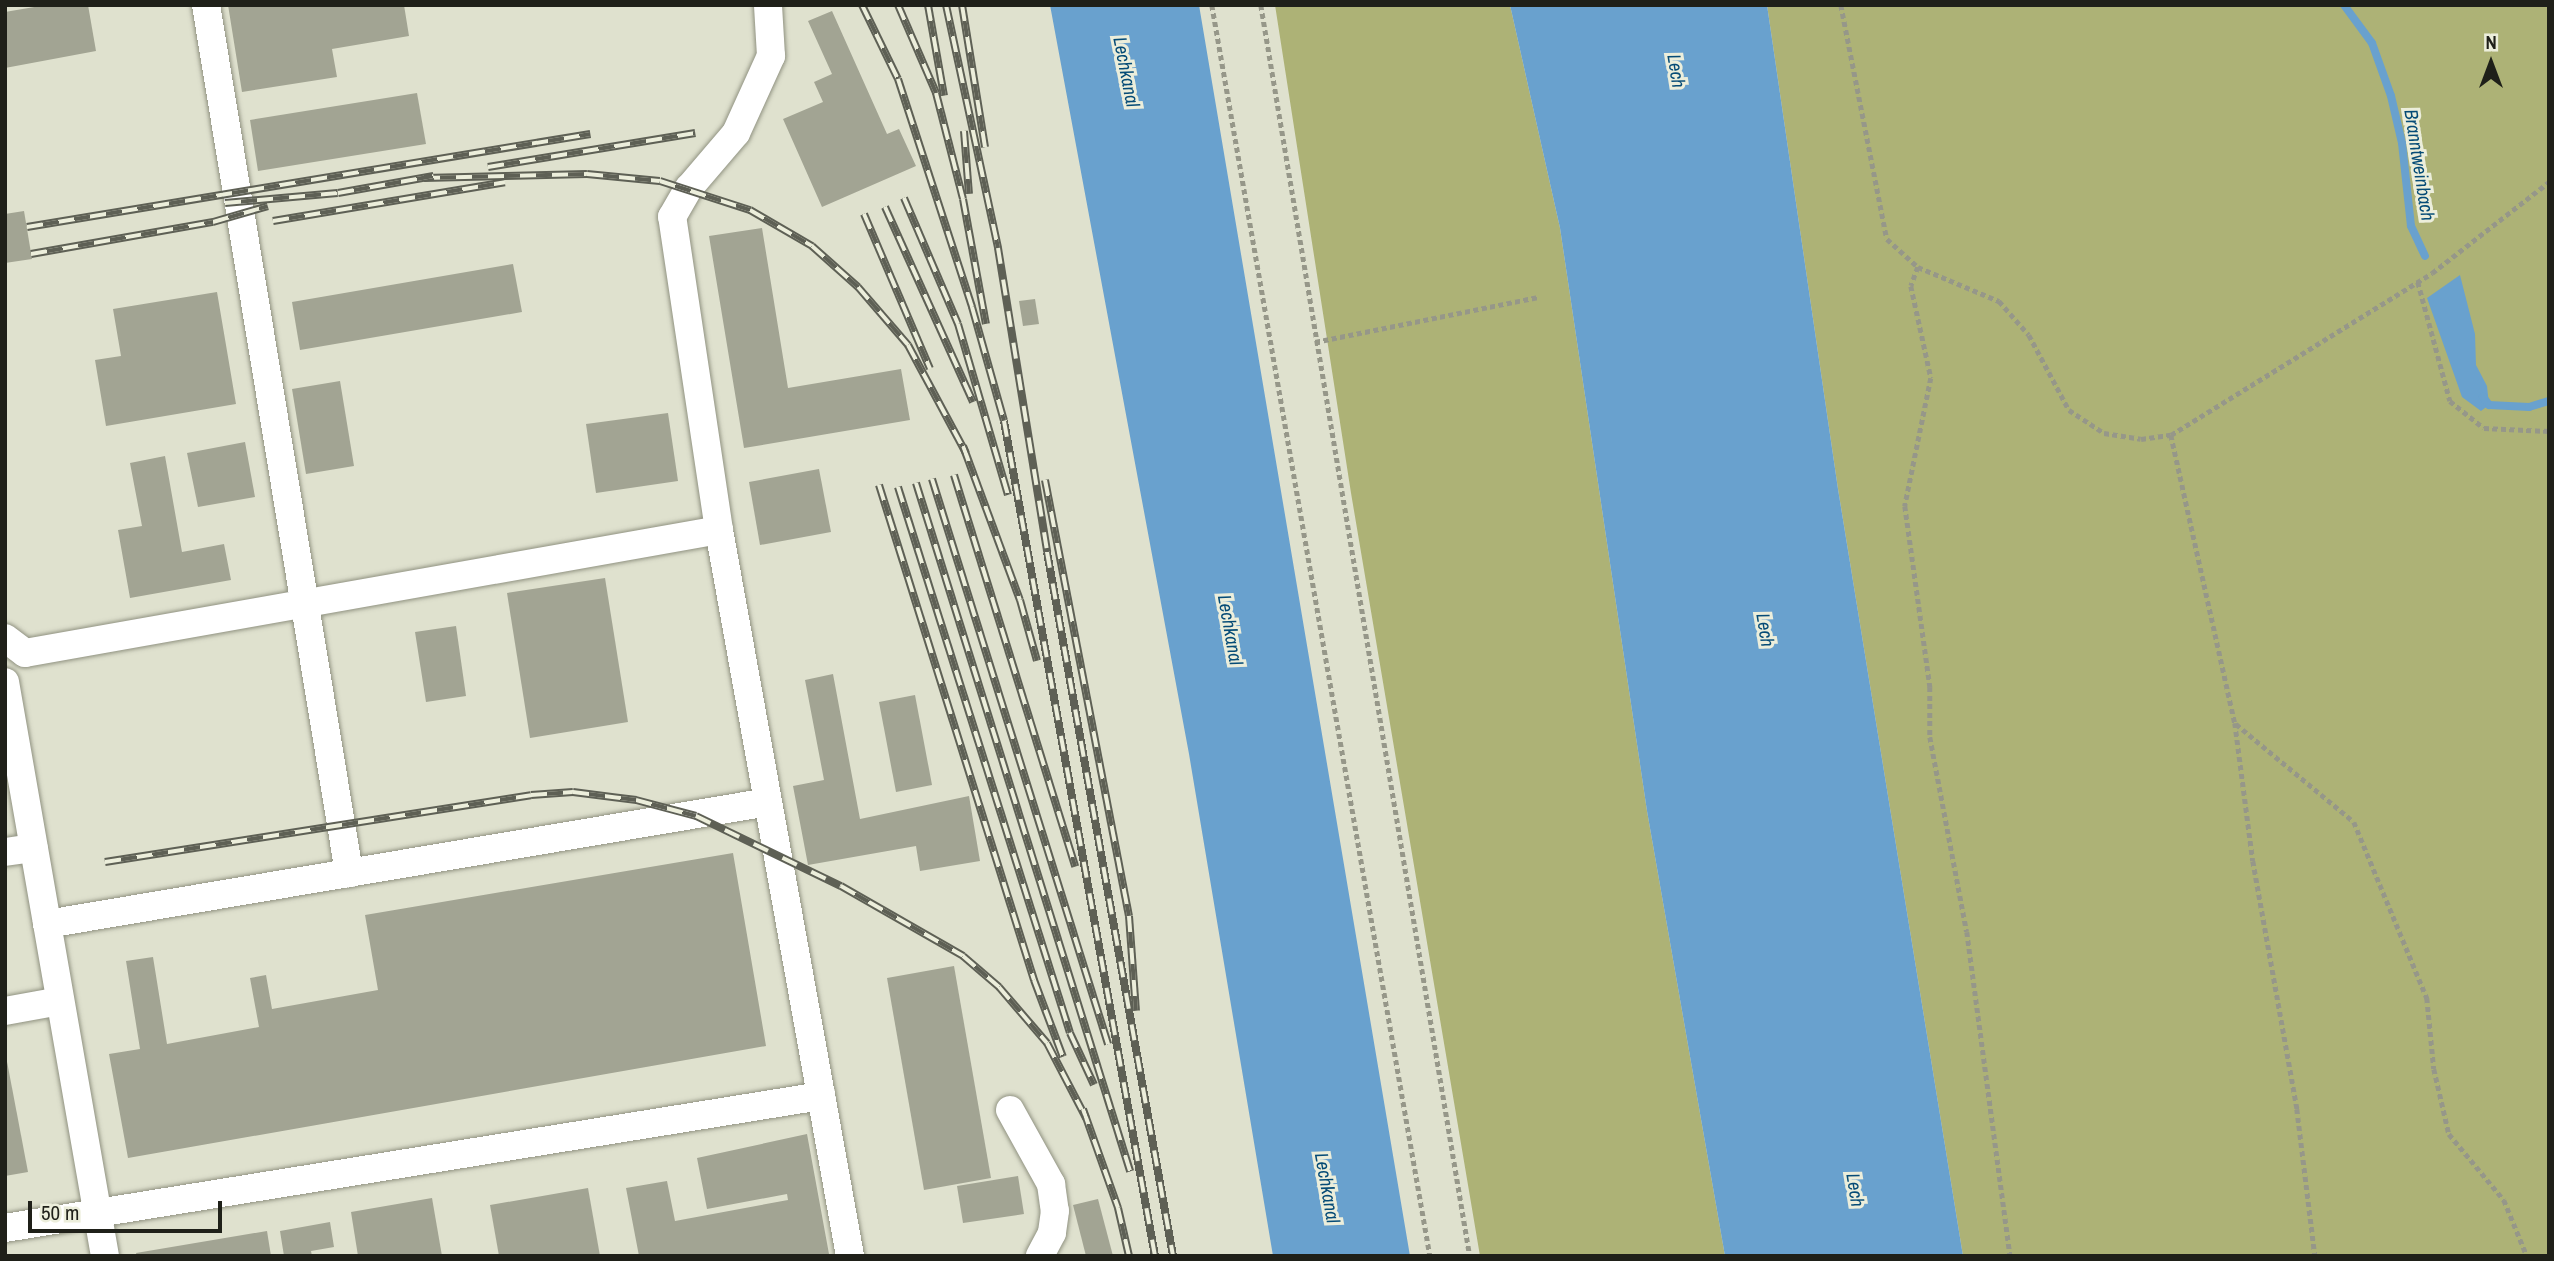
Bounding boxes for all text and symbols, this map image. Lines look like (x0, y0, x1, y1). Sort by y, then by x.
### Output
north arrow (2456, 28, 2526, 98)
text: N (2485, 29, 2497, 55)
water label: Lechkanal (1108, 35, 1144, 109)
water label: Lech (1662, 53, 1690, 89)
water label: Branntweinbach (2399, 108, 2439, 222)
water label: Lechkanal (1213, 593, 1247, 667)
water label: Lech (1751, 612, 1779, 648)
water label: Lechkanal (1310, 1151, 1344, 1225)
water label: Lech (1841, 1172, 1869, 1208)
scale bar (32, 1188, 226, 1232)
text: 50 m (41, 1198, 79, 1227)

